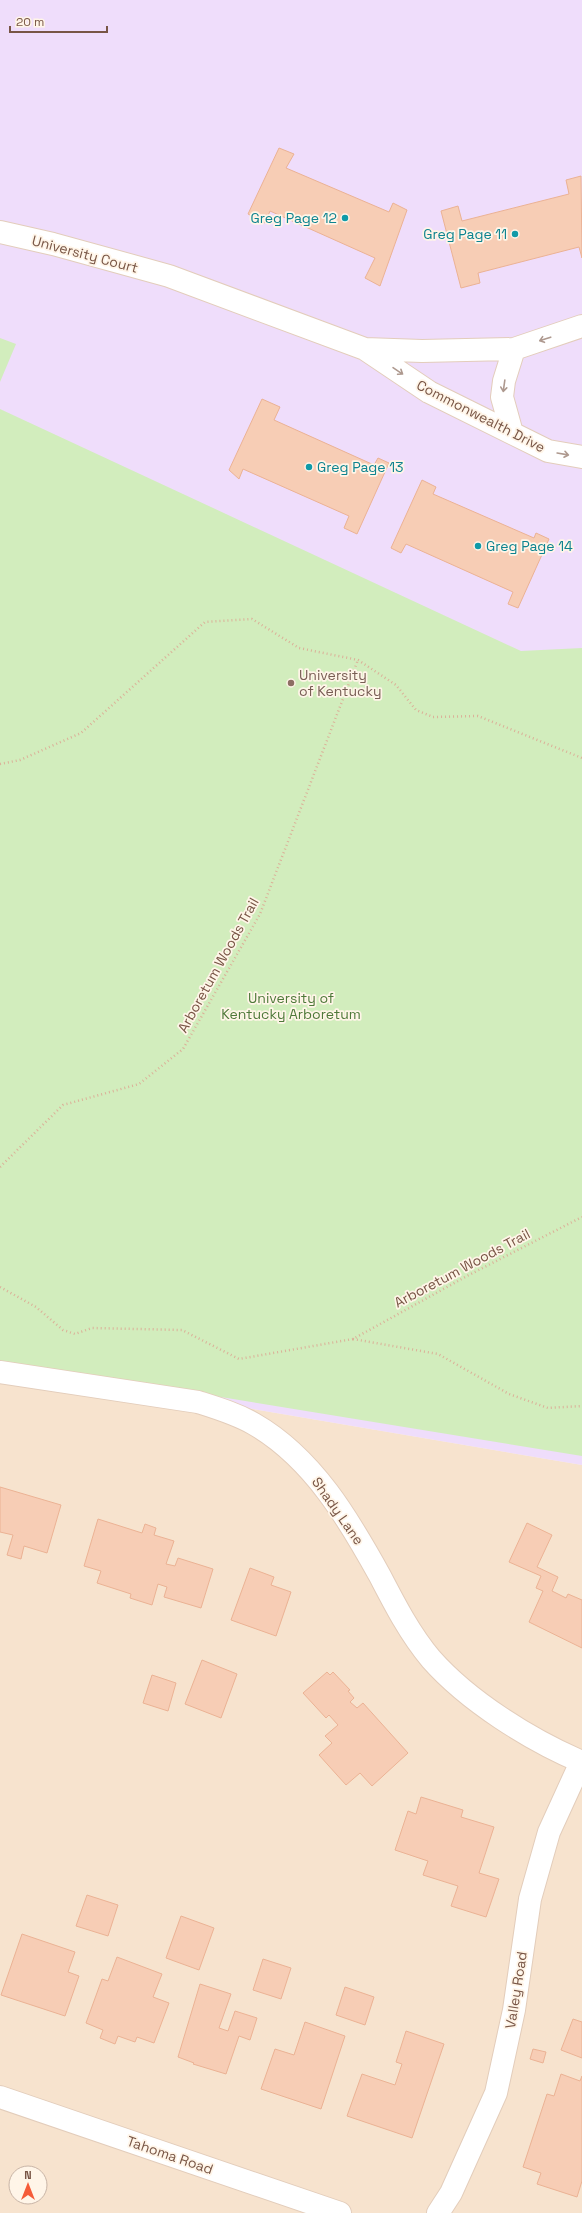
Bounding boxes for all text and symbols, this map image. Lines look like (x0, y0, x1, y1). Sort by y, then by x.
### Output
scale bar (10, 8, 107, 34)
text: 20 m (16, 14, 44, 30)
place label: Greg Page 12 (251, 209, 337, 227)
marker: Greg Page 12 (340, 213, 350, 223)
place label: Greg Page 11 (423, 225, 507, 243)
marker: Greg Page 11 (510, 229, 520, 239)
street label: University Court (30, 231, 140, 277)
one-way arrow (539, 336, 552, 343)
one-way arrow (392, 367, 403, 375)
street label: Commonwealth Drive (414, 376, 548, 456)
one-way arrow (500, 379, 508, 392)
one-way arrow (556, 450, 569, 458)
place label: Greg Page 13 (317, 458, 403, 476)
marker: Greg Page 13 (304, 462, 314, 472)
place label: Greg Page 14 (486, 537, 573, 555)
marker: Greg Page 14 (473, 541, 483, 551)
place label: University of Kentucky (299, 666, 382, 700)
marker: University of Kentucky (286, 678, 296, 688)
street label: Arboretum Woods Trail (173, 894, 263, 1036)
park label: University of Kentucky Arboretum (221, 989, 361, 1023)
street label: Arboretum Woods Trail (391, 1224, 533, 1312)
street label: Shady Lane (308, 1474, 368, 1548)
street label: Valley Road (501, 1950, 531, 2030)
street label: Tahoma Road (124, 2132, 216, 2178)
north arrow (8, 2165, 48, 2205)
text: N (24, 2168, 32, 2182)

